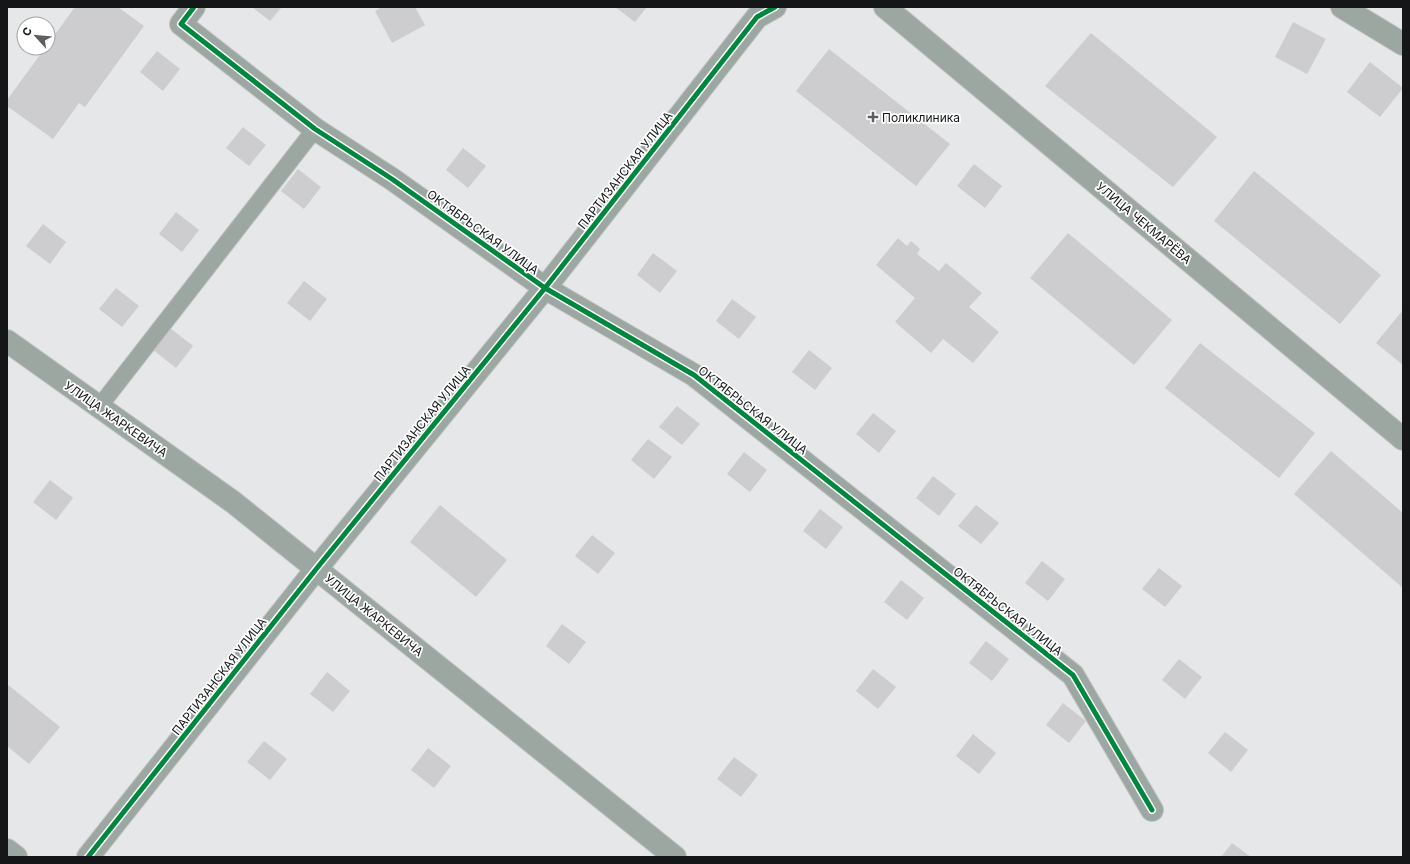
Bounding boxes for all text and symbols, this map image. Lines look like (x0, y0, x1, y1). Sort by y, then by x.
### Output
north arrow (16, 16, 56, 56)
text: С (19, 25, 35, 38)
street label: ПАРТИЗАНСКАЯ УЛИЦА (574, 108, 676, 232)
place label: Поликлиника (882, 110, 960, 125)
marker: Поликлиника (867, 111, 879, 123)
street label: УЛИЦА ЧЕКМАРЁВА (1093, 179, 1195, 267)
street label: ОКТЯБРЬСКАЯ УЛИЦА (424, 186, 542, 278)
street label: ПАРТИЗАНСКАЯ УЛИЦА (371, 362, 473, 484)
street label: ОКТЯБРЬСКАЯ УЛИЦА (695, 363, 811, 457)
street label: УЛИЦА ЖАРКЕВИЧА (62, 378, 170, 460)
street label: ОКТЯБРЬСКАЯ УЛИЦА (950, 564, 1066, 658)
street label: УЛИЦА ЖАРКЕВИЧА (322, 571, 426, 659)
street label: ПАРТИЗАНСКАЯ УЛИЦА (168, 614, 270, 738)

